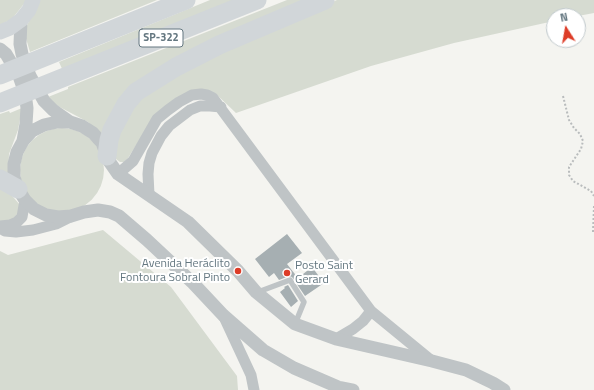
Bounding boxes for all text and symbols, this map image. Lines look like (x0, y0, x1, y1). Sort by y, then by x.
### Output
north arrow (546, 8, 586, 48)
text: N (559, 9, 569, 26)
road number: SP-322 (139, 29, 183, 47)
place label: Avenida Heráclito Fontoura Sobral Pinto (120, 257, 230, 285)
place label: Posto Saint Gerard (295, 259, 353, 287)
marker: Avenida Heráclito Fontoura Sobral Pinto (233, 266, 243, 276)
marker: Posto Saint Gerard (282, 268, 292, 278)

